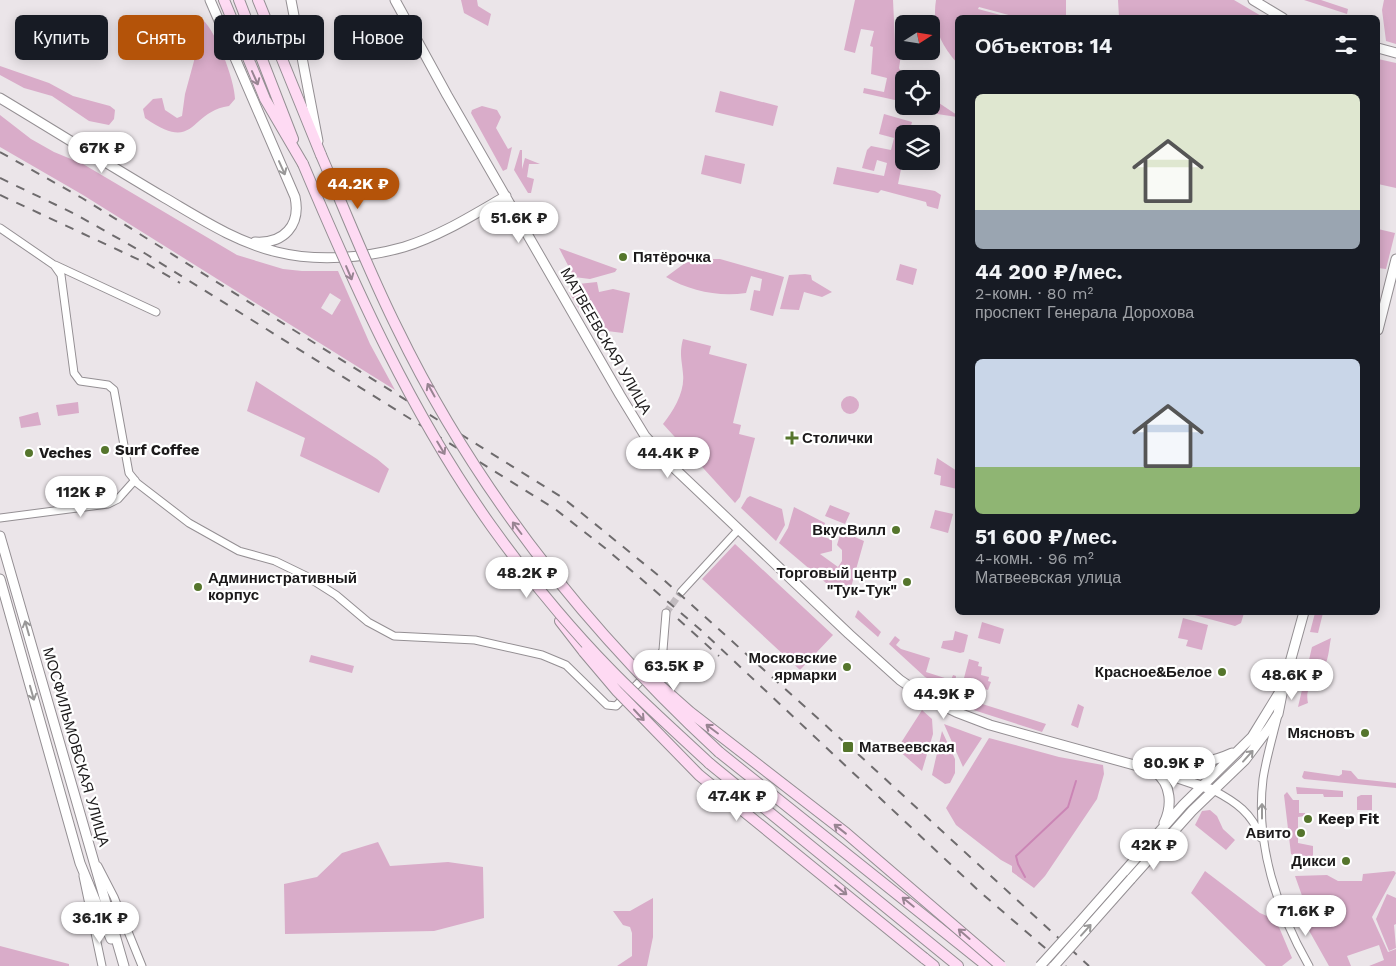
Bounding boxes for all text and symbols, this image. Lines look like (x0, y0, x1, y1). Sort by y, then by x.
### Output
chip: Купить (15, 15, 108, 60)
chip: Снять (118, 15, 204, 60)
chip: Фильтры (214, 15, 324, 60)
chip: Новое (334, 15, 422, 60)
north arrow (895, 15, 940, 60)
map controls (895, 15, 940, 170)
icon: filters (1332, 31, 1360, 59)
text: Объектов: 14 (975, 33, 1112, 58)
one-way arrow (251, 70, 261, 85)
button: locate (895, 70, 940, 115)
button: layers (895, 125, 940, 170)
icon: home (1123, 126, 1213, 216)
pin: 67K ₽ (67, 132, 137, 174)
text: 67K ₽ (79, 138, 125, 157)
one-way arrow (278, 160, 288, 175)
pin: 44.2K ₽ (312, 168, 404, 210)
text: 44.2K ₽ (327, 174, 389, 193)
pin: 51.6K ₽ (473, 202, 565, 244)
text: 51.6K ₽ (490, 208, 548, 227)
place label: Пятёрочка (633, 248, 711, 266)
marker: Пятёрочка (617, 251, 629, 263)
text: 44 200 ₽/мес. (975, 259, 1123, 284)
street label: МАТВЕЕВСКАЯ УЛИЦА (557, 264, 655, 418)
one-way arrow (345, 265, 354, 280)
text: 2-комн. · 80 m² (975, 284, 1093, 303)
text: проспект Генерала Дорохова (975, 303, 1194, 322)
one-way arrow (425, 384, 435, 398)
icon: home (1123, 391, 1213, 481)
place label: Столички (802, 429, 873, 447)
marker: Столички (786, 432, 798, 444)
pin: 44.4K ₽ (622, 436, 714, 479)
one-way arrow (436, 440, 446, 454)
place label: Surf Coffee (115, 441, 200, 459)
text: 44.4K ₽ (637, 443, 699, 462)
place label: Veches (39, 444, 92, 462)
marker: Surf Coffee (99, 444, 111, 456)
marker: Veches (23, 447, 35, 459)
pin: 112K ₽ (40, 476, 122, 518)
text: 112K ₽ (56, 482, 106, 501)
place label: ВкусВилл (812, 521, 886, 539)
one-way arrow (511, 522, 522, 535)
marker: ВкусВилл (890, 524, 902, 536)
text: 51 600 ₽/мес. (975, 524, 1117, 549)
text: 4-комн. · 96 m² (975, 549, 1094, 568)
pin: 48.2K ₽ (481, 556, 573, 599)
text: 48.2K ₽ (496, 563, 558, 582)
place label: Торговый центр "Тук-Тук" (777, 564, 897, 599)
text: Матвеевская улица (975, 568, 1121, 587)
place label: Административный корпус (208, 569, 357, 604)
marker: Торговый центр "Тук-Тук" (901, 576, 913, 588)
marker: Административный корпус (192, 581, 204, 593)
one-way arrow (21, 621, 31, 637)
street label: МОСФИЛЬМОВСКАЯ УЛИЦА (39, 645, 113, 849)
place label: Московские ярмарки (748, 649, 837, 684)
pin: 63.5K ₽ (628, 650, 720, 692)
text: 63.5K ₽ (644, 656, 704, 675)
pin: 48.6K ₽ (1246, 658, 1338, 701)
marker: Московские ярмарки (841, 661, 853, 673)
place label: Красное&Белое (1095, 663, 1212, 681)
text: 48.6K ₽ (1261, 665, 1323, 684)
marker: Красное&Белое (1216, 666, 1228, 678)
pin: 44.9K ₽ (898, 678, 990, 720)
one-way arrow (28, 684, 38, 700)
text: 44.9K ₽ (913, 684, 975, 703)
one-way arrow (633, 709, 645, 721)
one-way arrow (705, 724, 719, 734)
place label: Мясновъ (1287, 724, 1355, 742)
marker: Мясновъ (1359, 727, 1371, 739)
place label: Матвеевская (859, 738, 955, 756)
marker: Матвеевская (841, 740, 855, 754)
pin: 80.9K ₽ (1128, 746, 1220, 789)
one-way arrow (1242, 749, 1254, 762)
text: 80.9K ₽ (1143, 753, 1205, 772)
pin: 47.4K ₽ (691, 780, 783, 822)
text: 47.4K ₽ (708, 786, 766, 805)
one-way arrow (1257, 803, 1267, 819)
place label: Keep Fit (1318, 810, 1379, 828)
marker: Keep Fit (1302, 813, 1314, 825)
one-way arrow (834, 823, 847, 834)
place label: Авито (1245, 824, 1291, 842)
marker: Авито (1295, 827, 1307, 839)
pin: 42K ₽ (1119, 828, 1189, 871)
text: 42K ₽ (1131, 835, 1177, 854)
place label: Дикси (1291, 852, 1336, 870)
marker: Дикси (1340, 855, 1352, 867)
one-way arrow (834, 885, 847, 896)
pin: 71.6K ₽ (1260, 894, 1352, 937)
one-way arrow (902, 897, 915, 908)
text: 71.6K ₽ (1277, 901, 1335, 920)
pin: 36.1K ₽ (54, 902, 146, 944)
text: 36.1K ₽ (72, 908, 128, 927)
one-way arrow (1080, 923, 1092, 936)
one-way arrow (957, 928, 970, 940)

